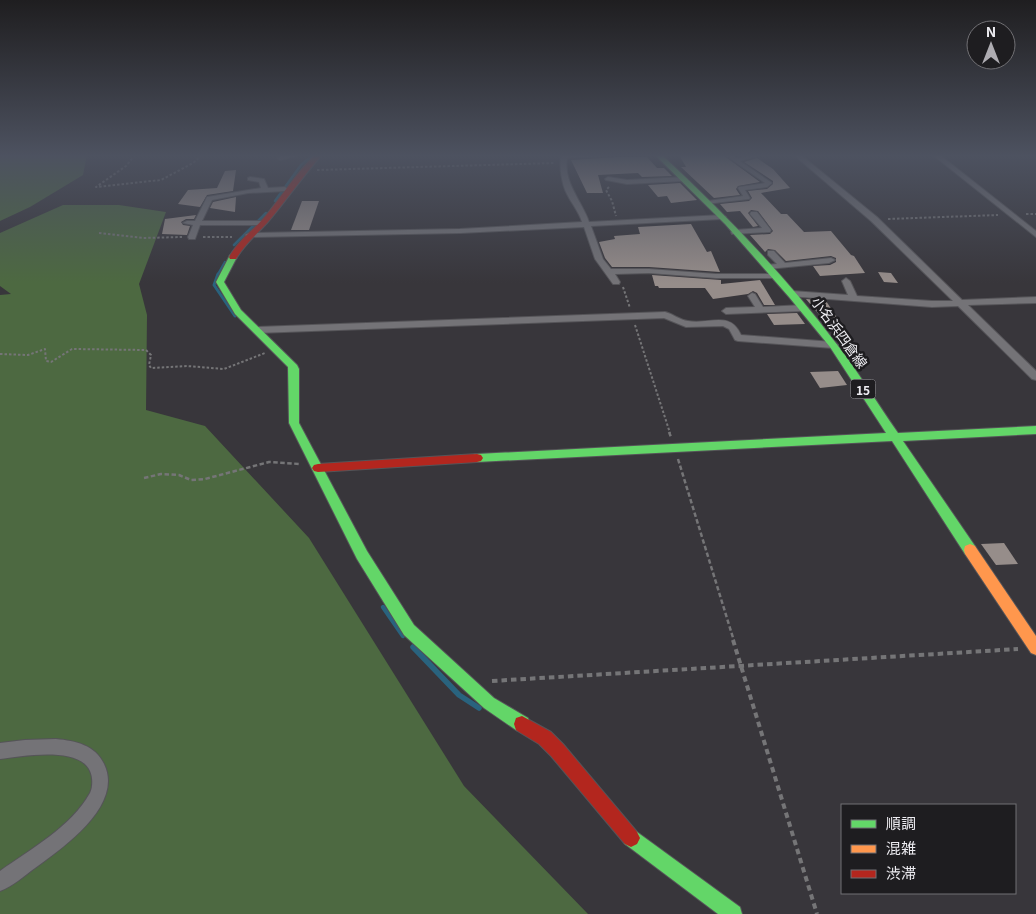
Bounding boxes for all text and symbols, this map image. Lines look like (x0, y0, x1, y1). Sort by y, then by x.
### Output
north arrow (966, 20, 1016, 70)
text: N (986, 21, 996, 41)
street label: 小名浜四倉線 (807, 292, 873, 372)
road number: 15 (850, 379, 876, 398)
legend (841, 804, 1016, 894)
text: 順調 (886, 812, 916, 833)
text: 混雑 (886, 837, 916, 858)
text: 渋滞 (886, 862, 916, 883)

